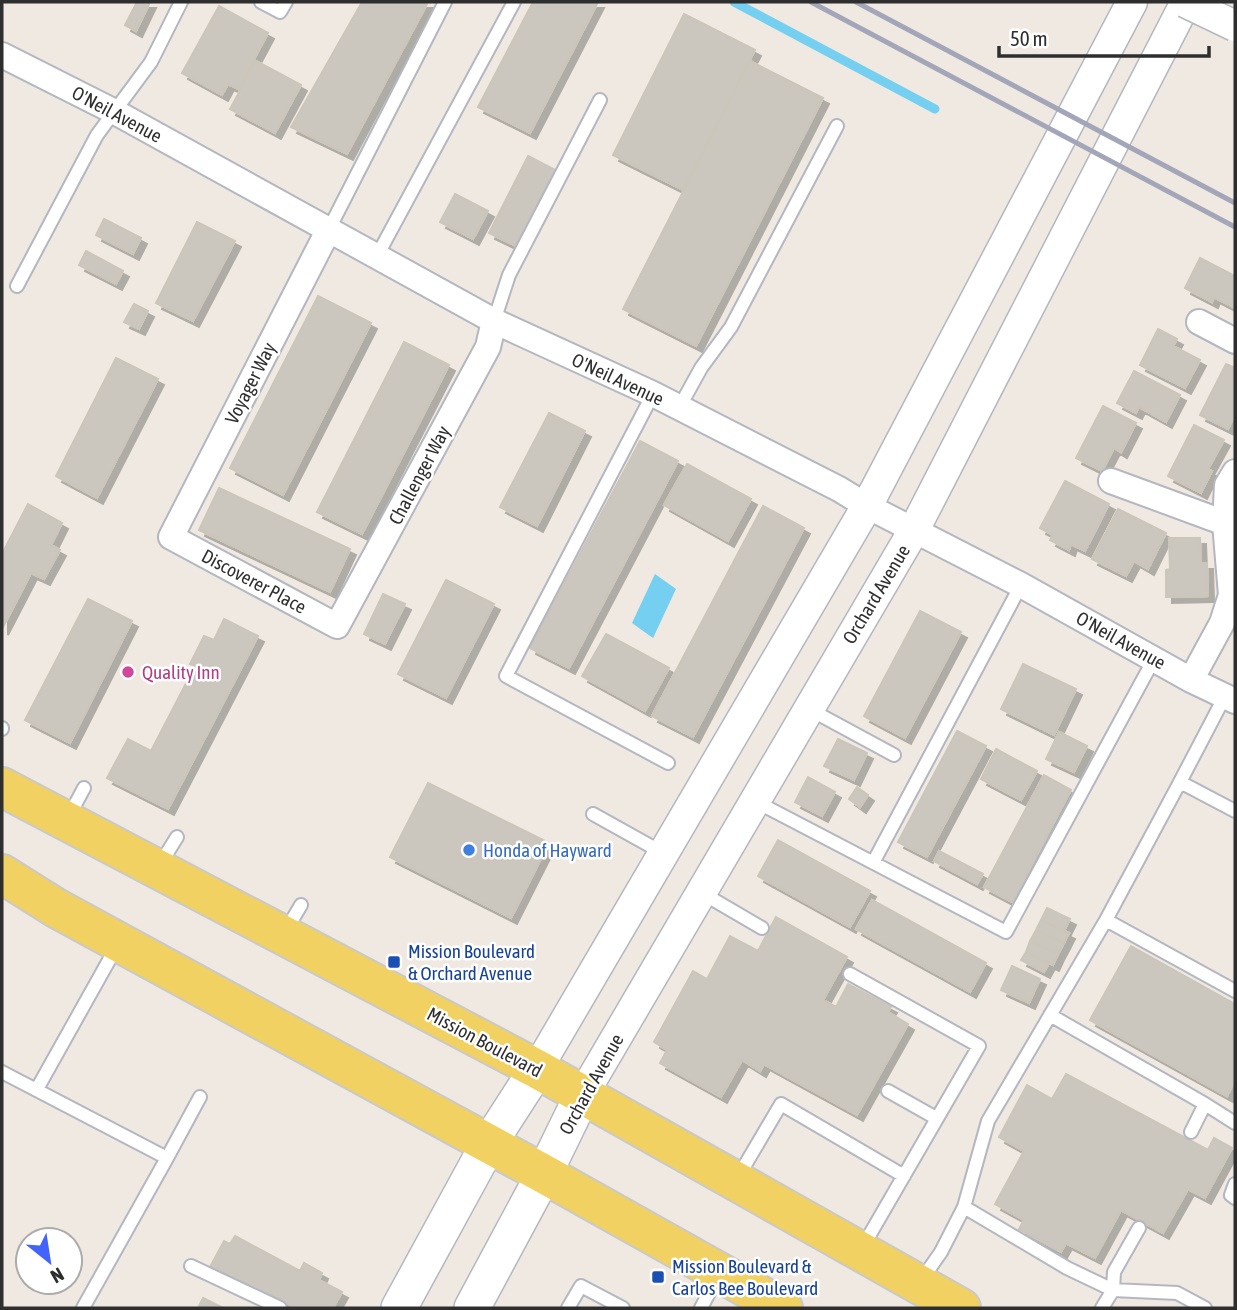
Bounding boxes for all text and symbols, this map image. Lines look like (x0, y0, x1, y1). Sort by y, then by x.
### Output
scale bar (999, 14, 1209, 58)
text: 50 m (1010, 26, 1048, 50)
street label: O'Neil Avenue (68, 81, 166, 147)
street label: Voyager Way (220, 338, 280, 427)
street label: O'Neil Avenue (569, 348, 667, 410)
street label: Challenger Way (384, 422, 454, 528)
street label: Orchard Avenue (838, 541, 914, 647)
street label: Discoverer Place (198, 544, 310, 618)
street label: O'Neil Avenue (1073, 606, 1169, 674)
place label: Quality Inn (142, 661, 220, 683)
marker: Quality Inn (120, 664, 136, 680)
place label: Honda of Hayward (483, 839, 612, 861)
marker: Honda of Hayward (461, 842, 477, 858)
place label: Mission Boulevard & Orchard Avenue (408, 940, 535, 984)
marker: Mission Boulevard & Orchard Avenue (386, 954, 402, 970)
street label: Mission Boulevard (424, 1002, 546, 1082)
street label: Orchard Avenue (554, 1030, 628, 1138)
north arrow (14, 1226, 84, 1296)
place label: Mission Boulevard & Carlos Bee Boulevard (672, 1255, 818, 1299)
text: N (47, 1263, 68, 1288)
marker: Mission Boulevard & Carlos Bee Boulevard (650, 1269, 666, 1285)

